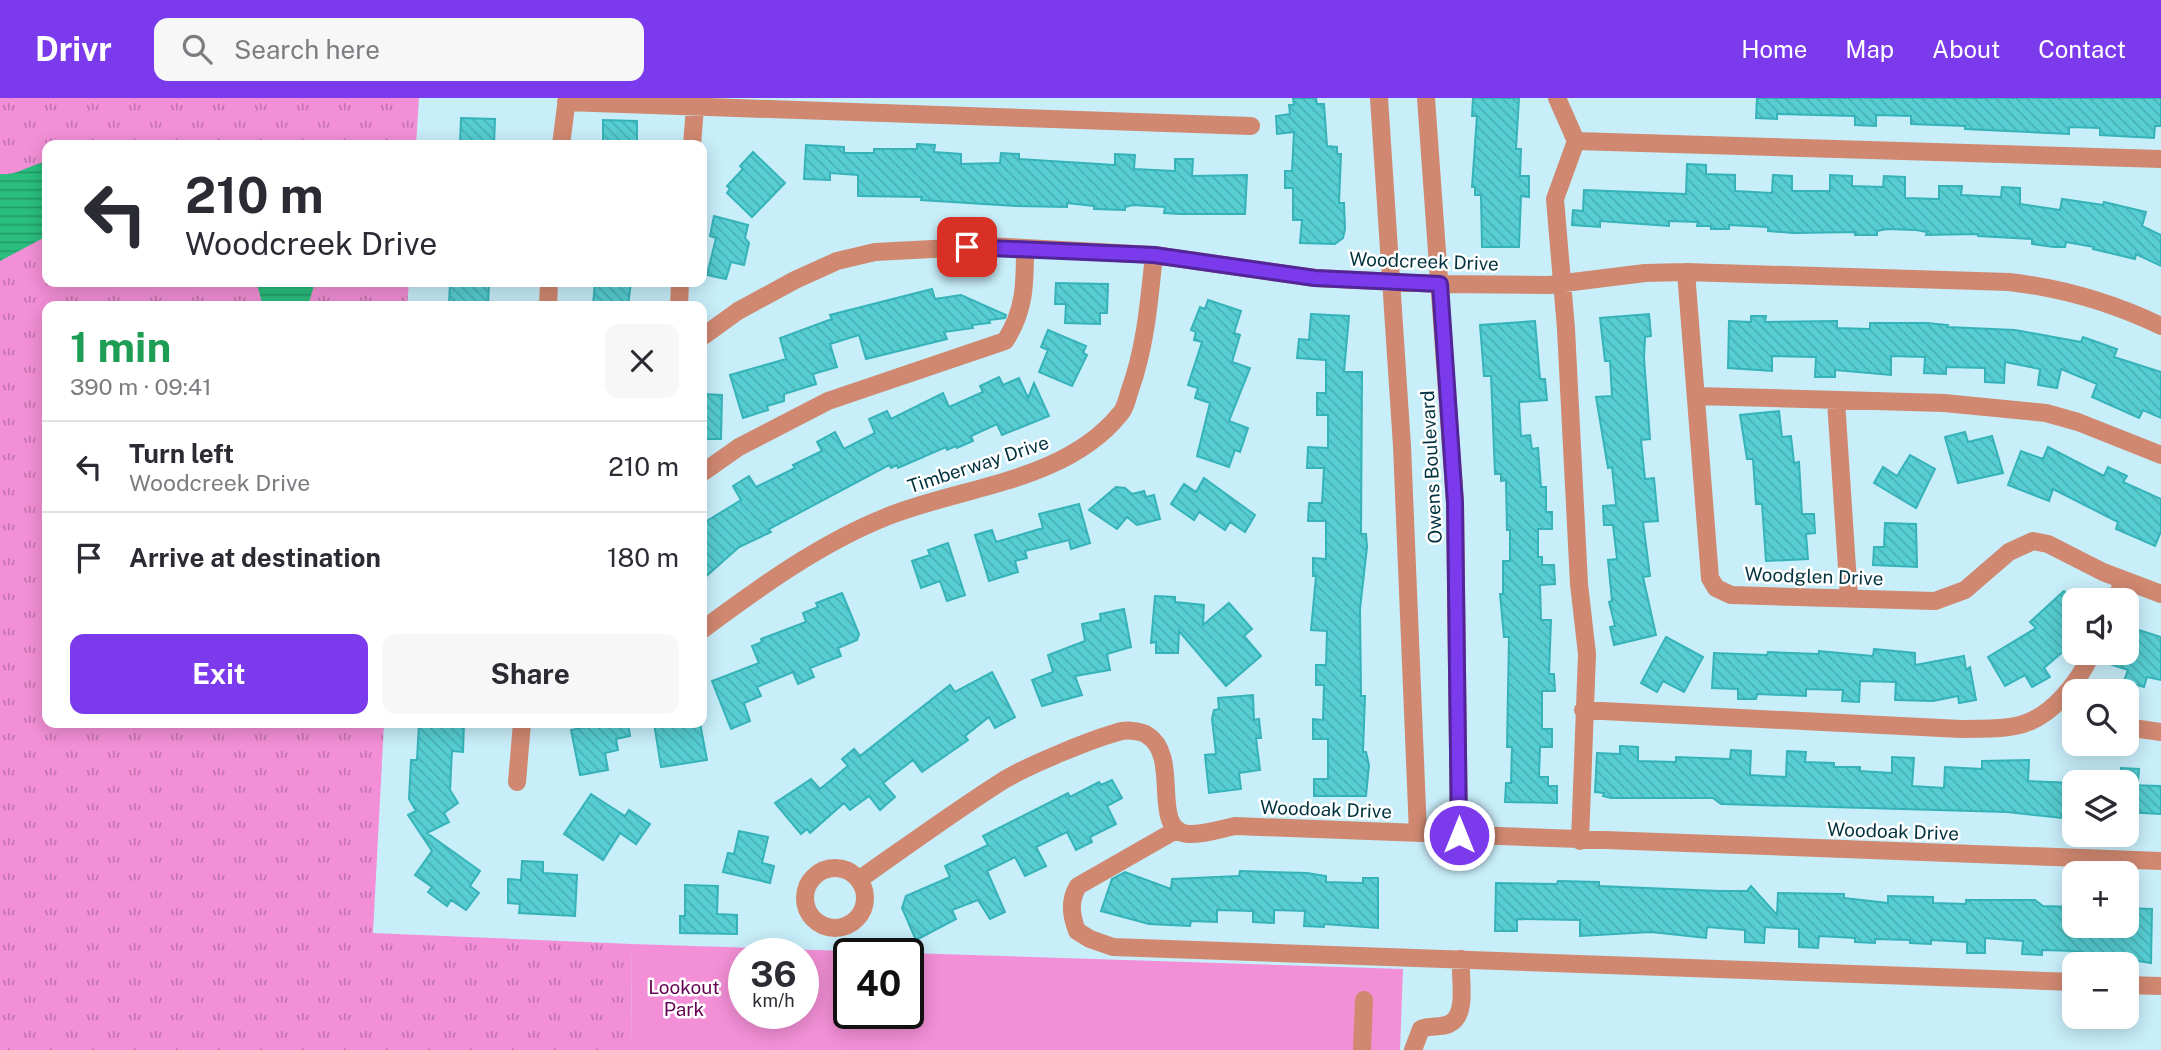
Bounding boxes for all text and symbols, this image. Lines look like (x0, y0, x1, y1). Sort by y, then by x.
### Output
search box (154, 18, 644, 81)
text: Drivr (35, 30, 112, 68)
icon: search (178, 30, 216, 68)
text: Search here (234, 34, 380, 65)
text: Home (1741, 35, 1807, 63)
text: Map (1845, 35, 1894, 63)
text: About (1932, 35, 2000, 63)
text: Contact (2038, 35, 2126, 63)
text: 210 m (185, 166, 324, 224)
icon: left (70, 168, 161, 259)
pin (937, 217, 997, 277)
text: Woodcreek Drive (185, 225, 437, 262)
icon: arrive (948, 228, 986, 266)
street label: Woodcreek Drive (1349, 247, 1499, 275)
text: 1 min (70, 322, 171, 371)
button: close (605, 324, 679, 398)
text: 390 m · 09:41 (70, 373, 212, 400)
street label: Owens Boulevard (1416, 390, 1446, 544)
street label: Timberway Drive (905, 431, 1051, 497)
text: Turn left (129, 438, 234, 469)
icon: left (70, 448, 108, 486)
text: 210 m (608, 451, 679, 482)
text: Woodcreek Drive (129, 469, 310, 496)
icon: arrive (70, 539, 108, 577)
text: Arrive at destination (129, 542, 381, 573)
text: 180 m (607, 542, 679, 573)
street label: Woodglen Drive (1744, 563, 1884, 589)
map controls (2062, 588, 2139, 1029)
button: sound (2062, 588, 2139, 665)
button: Exit (70, 634, 368, 714)
button: Share (382, 634, 679, 714)
button: search (2062, 679, 2139, 756)
button: layers (2062, 770, 2139, 847)
street label: Woodoak Drive (1260, 796, 1392, 822)
position arrow (1422, 798, 1496, 872)
street label: Woodoak Drive (1827, 818, 1959, 844)
button: + (2062, 861, 2139, 938)
speed limit sign: 40 (833, 938, 924, 1029)
button: − (2062, 952, 2139, 1029)
text: 36 (750, 954, 797, 995)
park label: Lookout Park (648, 976, 720, 1020)
text: km/h (752, 990, 795, 1011)

